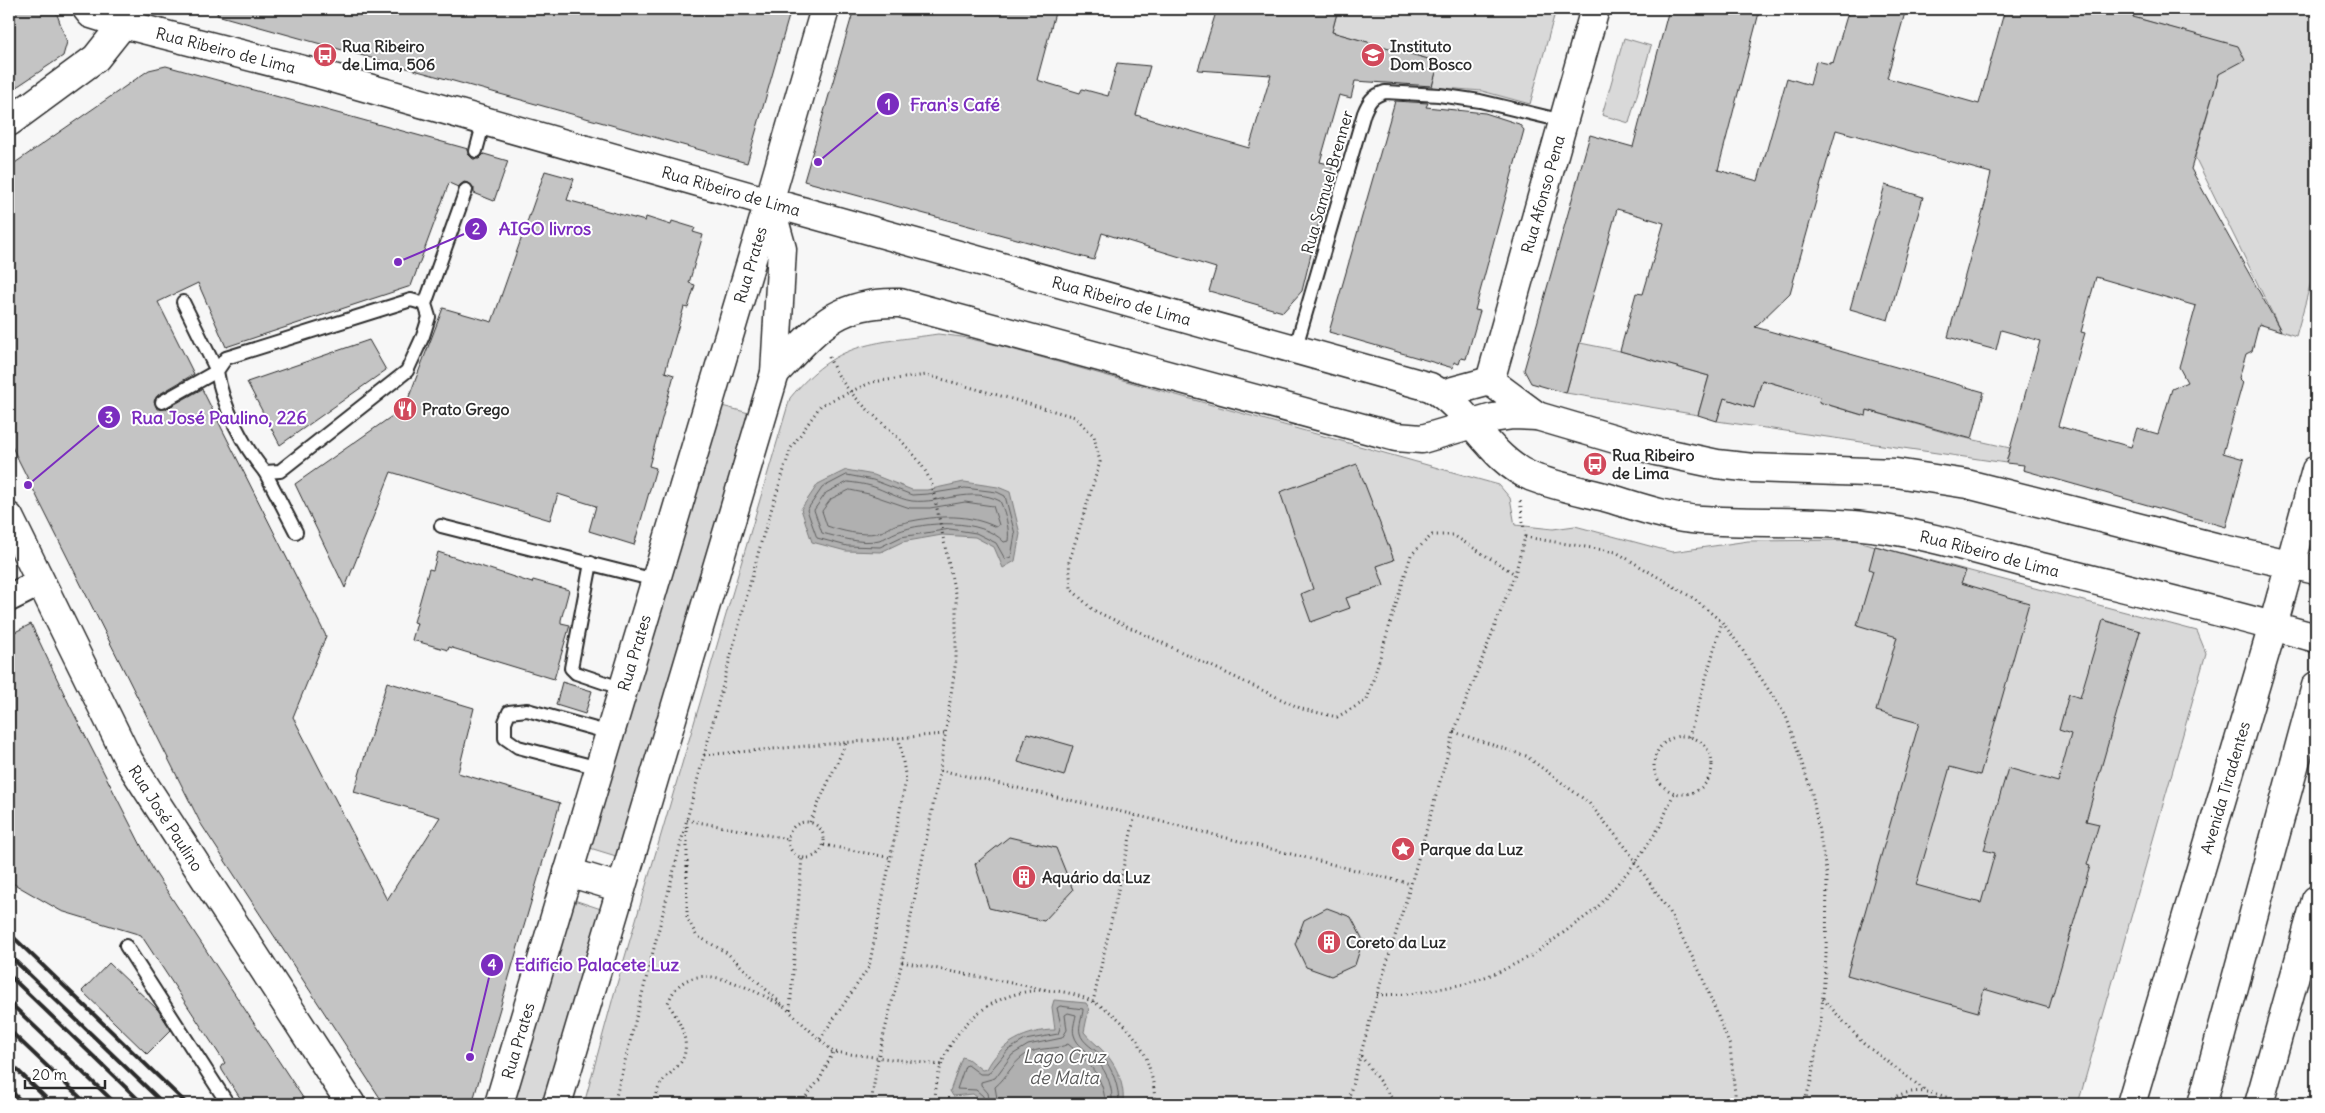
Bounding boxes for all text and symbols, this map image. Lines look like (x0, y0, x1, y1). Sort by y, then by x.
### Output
street label: Rua Ribeiro de Lima (154, 23, 298, 78)
place label: Rua Ribeiro de Lima, 506 (342, 36, 435, 74)
place label: Instituto Dom Bosco (1390, 36, 1472, 74)
bus stop icon: Rua Ribeiro de Lima, 506 (312, 42, 338, 68)
school or university icon: Instituto Dom Bosco (1360, 42, 1386, 68)
callout: Fran's Café (875, 88, 1010, 121)
text: Fran's Café (910, 93, 1000, 116)
text: 1 (885, 95, 891, 114)
street label: Rua Samuel Brenner (1297, 107, 1357, 256)
street label: Rua Afonso Pena (1517, 133, 1569, 256)
street label: Rua Ribeiro de Lima (659, 162, 803, 220)
callout: AIGO livros (463, 212, 601, 245)
text: AIGO livros (499, 217, 591, 240)
text: 2 (472, 219, 480, 238)
street label: Rua Prates (729, 224, 771, 305)
street label: Rua Ribeiro de Lima (1050, 272, 1193, 330)
restaurant icon: Prato Grego (392, 396, 418, 422)
place label: Prato Grego (422, 399, 509, 420)
callout: Rua José Paulino, 226 (97, 401, 317, 434)
text: Rua José Paulino, 226 (131, 406, 307, 429)
text: 3 (105, 408, 113, 427)
place label: Rua Ribeiro de Lima (1612, 445, 1694, 483)
bus stop icon: Rua Ribeiro de Lima (1582, 451, 1608, 477)
street label: Rua Ribeiro de Lima (1918, 526, 2061, 581)
street label: Rua Prates (613, 612, 655, 693)
street label: Avenida Tiradentes (2196, 719, 2254, 856)
street label: Rua José Paulino (124, 761, 208, 875)
place icon: Parque da Luz (1390, 836, 1416, 862)
place label: Parque da Luz (1420, 839, 1523, 860)
building icon: Aquário da Luz (1011, 864, 1037, 890)
place label: Aquário da Luz (1042, 867, 1151, 888)
building icon: Coreto da Luz (1316, 929, 1342, 955)
place label: Coreto da Luz (1346, 932, 1446, 952)
callout: Edifício Palacete Luz (480, 949, 689, 982)
text: Edifício Palacete Luz (515, 953, 680, 976)
text: 4 (488, 955, 497, 974)
street label: Rua Prates (497, 1000, 539, 1081)
water label: Lago Cruz de Malta (1023, 1045, 1108, 1089)
scale bar (25, 1058, 105, 1090)
text: 20 m (32, 1065, 67, 1084)

